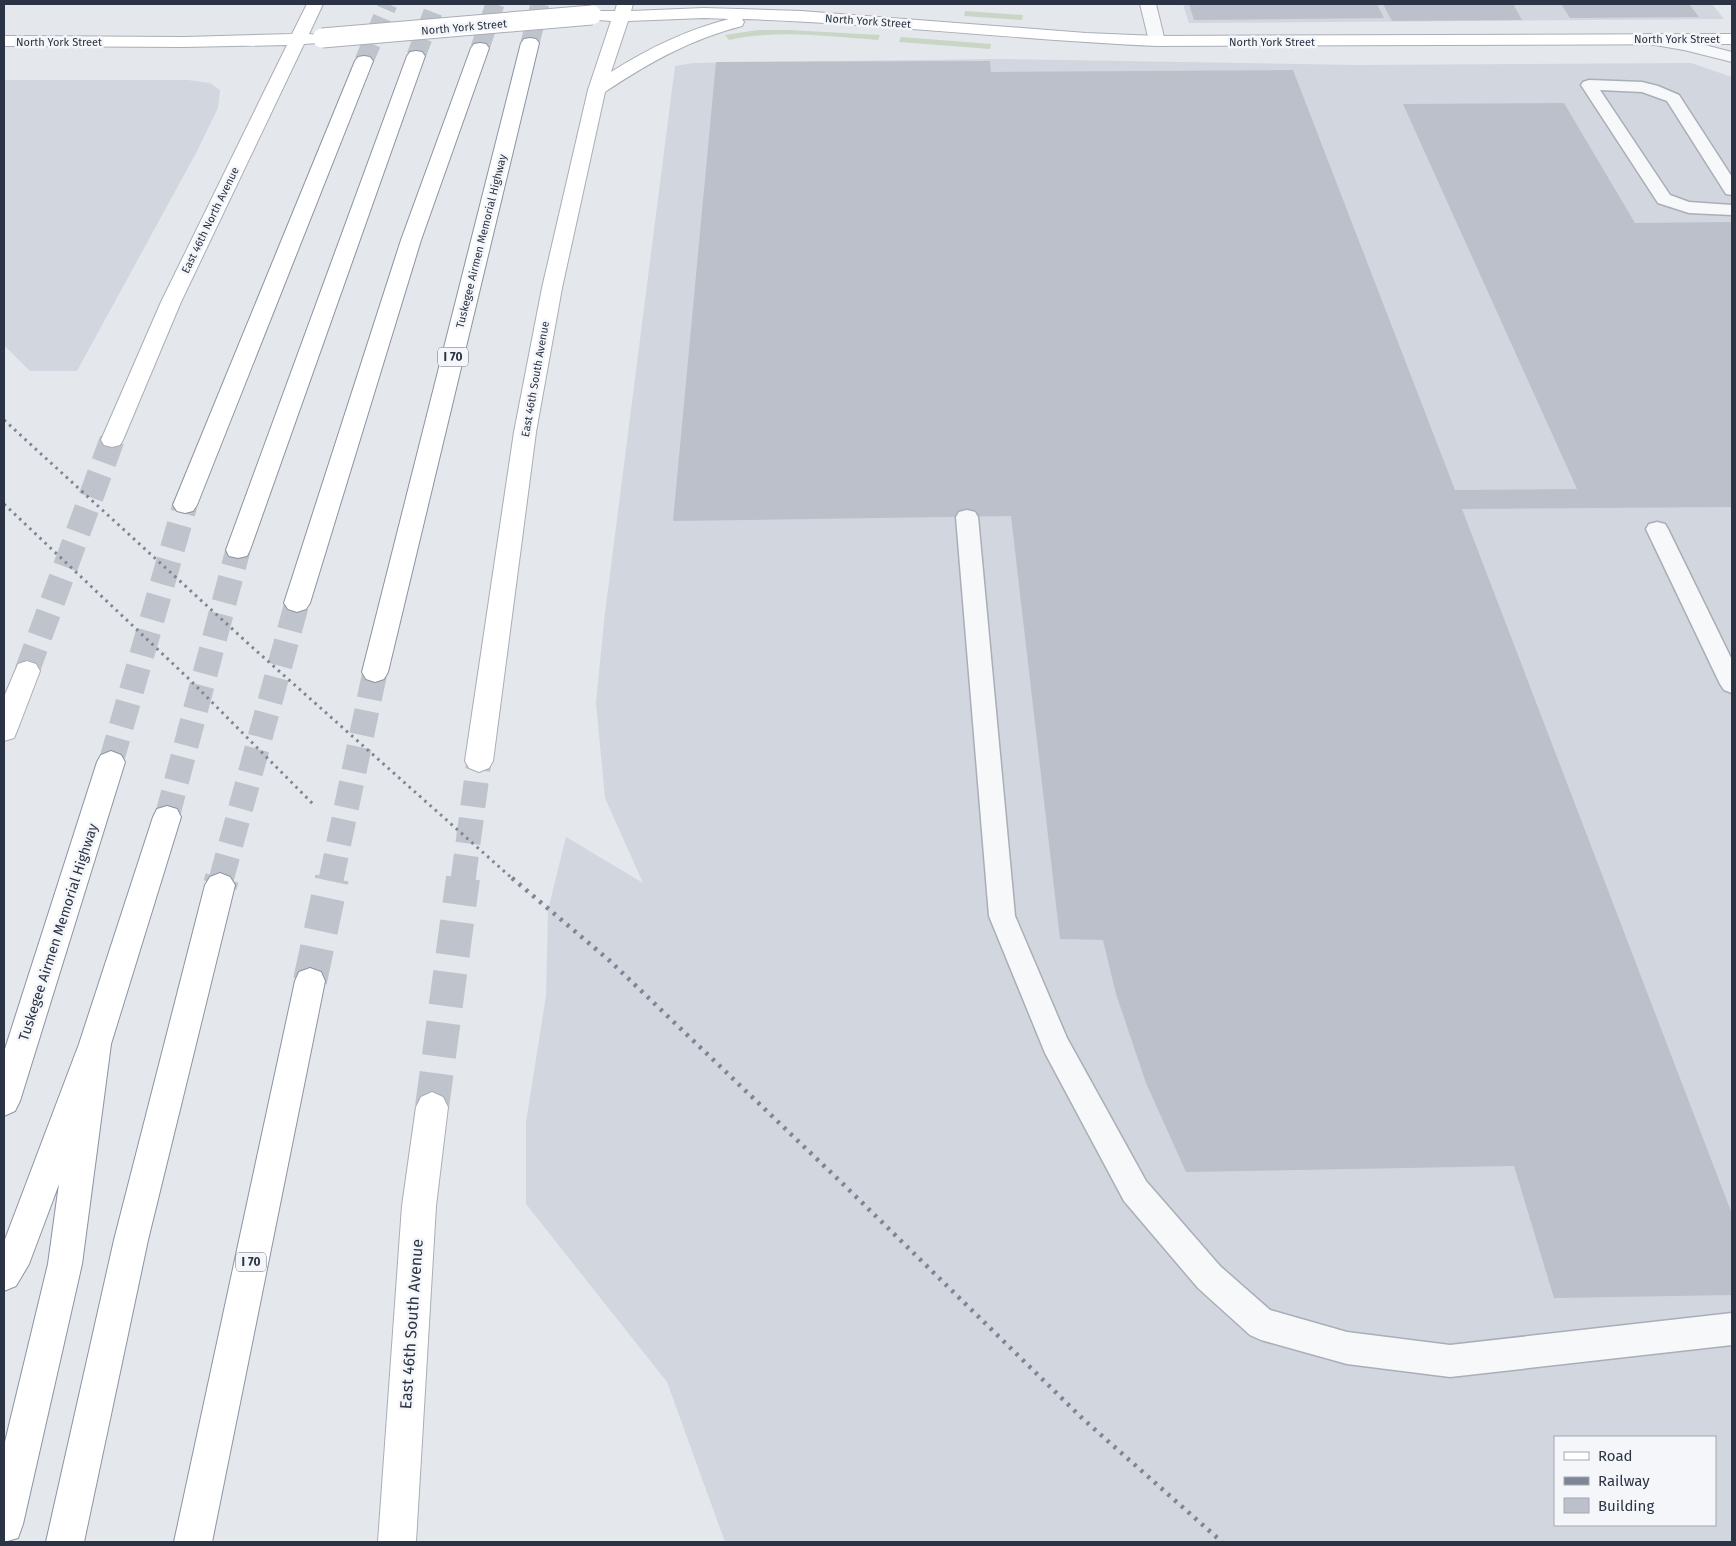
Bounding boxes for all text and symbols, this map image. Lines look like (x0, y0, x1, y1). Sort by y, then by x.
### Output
street label: North York Street (825, 12, 911, 31)
street label: North York Street (421, 17, 507, 38)
street label: North York Street (1634, 33, 1720, 46)
street label: North York Street (16, 36, 102, 49)
street label: North York Street (1229, 36, 1315, 49)
street label: Tuskegee Airmen Memorial Highway (454, 152, 510, 329)
street label: East 46th North Avenue (179, 165, 242, 276)
street label: East 46th South Avenue (519, 320, 552, 438)
road number: I 70 (438, 348, 468, 367)
street label: Tuskegee Airmen Memorial Highway (15, 821, 102, 1043)
street label: East 46th South Avenue (396, 1238, 427, 1410)
road number: I 70 (236, 1252, 266, 1272)
legend (1554, 1436, 1716, 1526)
text: Road (1598, 1447, 1633, 1465)
text: Railway (1598, 1472, 1650, 1490)
text: Building (1598, 1497, 1654, 1515)

